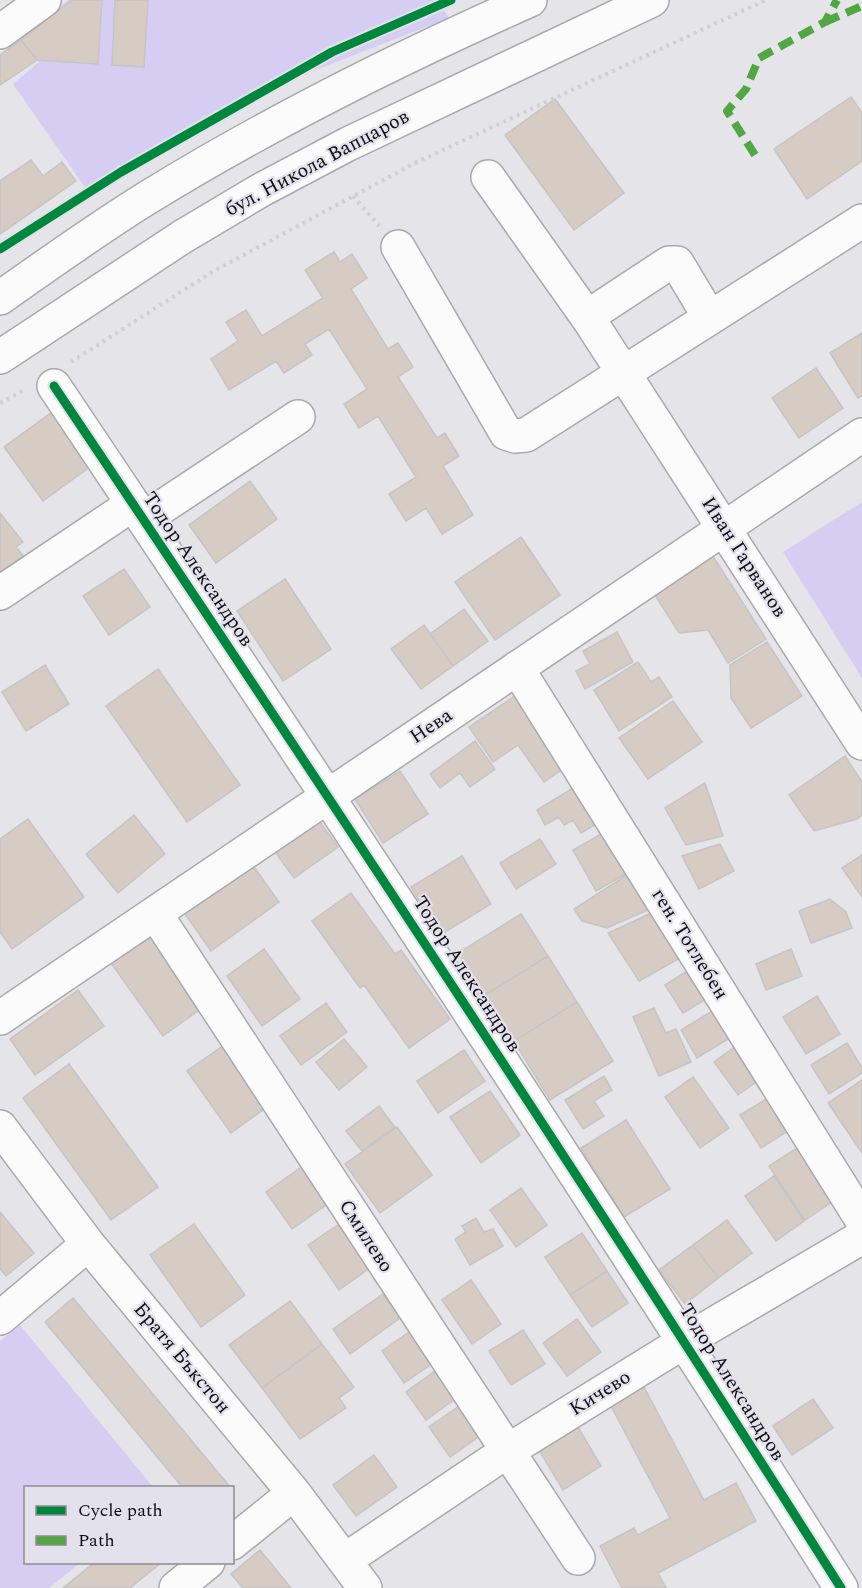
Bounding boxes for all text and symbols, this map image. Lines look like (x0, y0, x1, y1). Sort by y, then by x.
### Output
street label: бул. Никола Вапцаров (220, 102, 414, 224)
street label: Тодор Александров (135, 486, 261, 652)
street label: Иван Гарванов (694, 491, 794, 623)
street label: Нева (403, 701, 459, 751)
street label: ген. Тотлебен (644, 882, 736, 1006)
street label: Тодор Александров (405, 890, 529, 1058)
street label: Смилево (331, 1193, 401, 1279)
street label: Братя Бъкстон (126, 1296, 238, 1420)
street label: Тодор Александров (671, 1297, 793, 1467)
street label: Кичево (563, 1362, 637, 1424)
legend (24, 1486, 234, 1564)
text: Cycle path (78, 1497, 163, 1524)
text: Path (78, 1527, 115, 1554)

